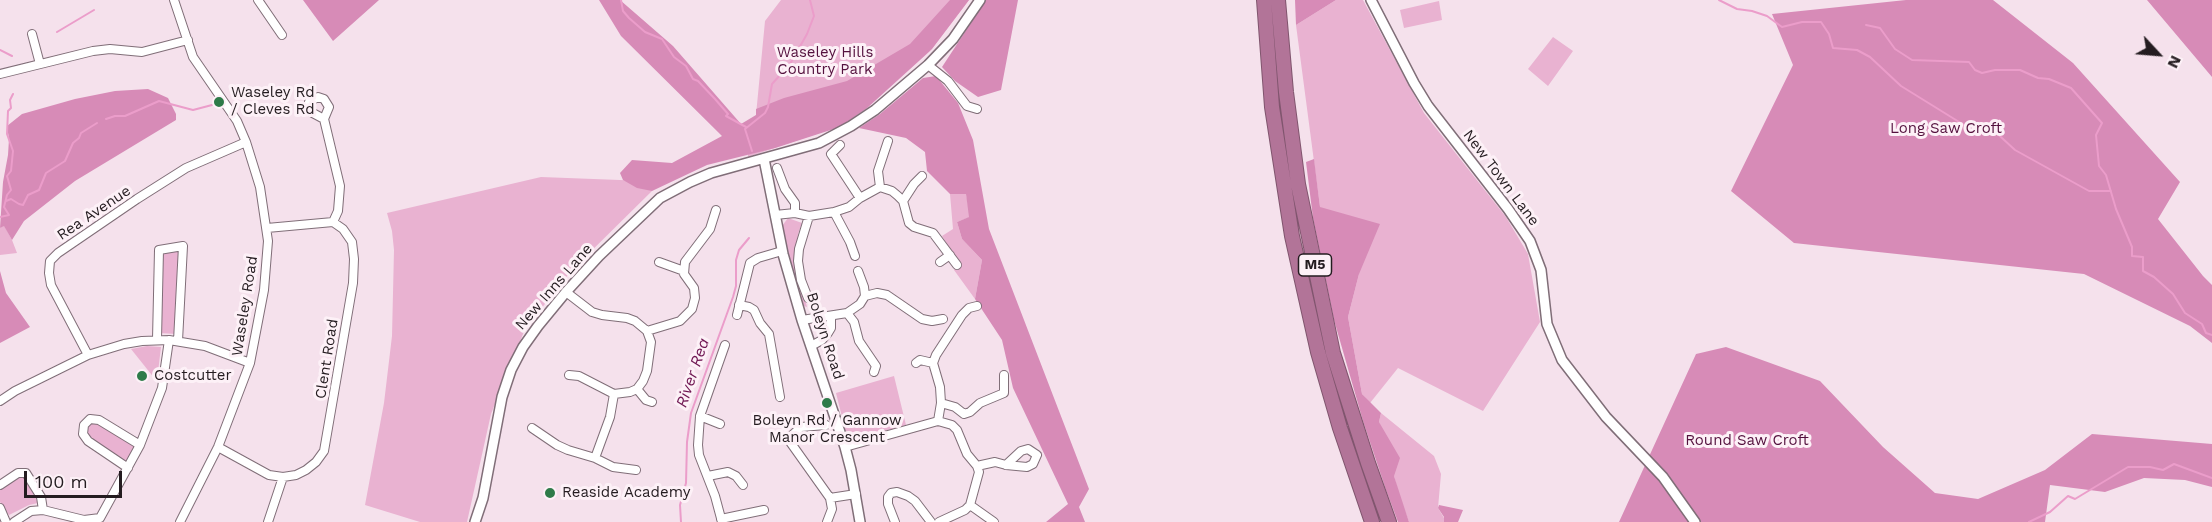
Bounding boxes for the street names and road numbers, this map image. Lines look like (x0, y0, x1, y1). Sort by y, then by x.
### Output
street label: New Town Lane (1459, 126, 1543, 230)
street label: Rea Avenue (54, 182, 134, 244)
street label: New Inns Lane (512, 240, 596, 334)
road number: M5 (1298, 254, 1332, 276)
street label: Waseley Road (228, 255, 262, 357)
street label: Boleyn Road (802, 290, 848, 382)
street label: Clent Road (312, 318, 342, 400)

